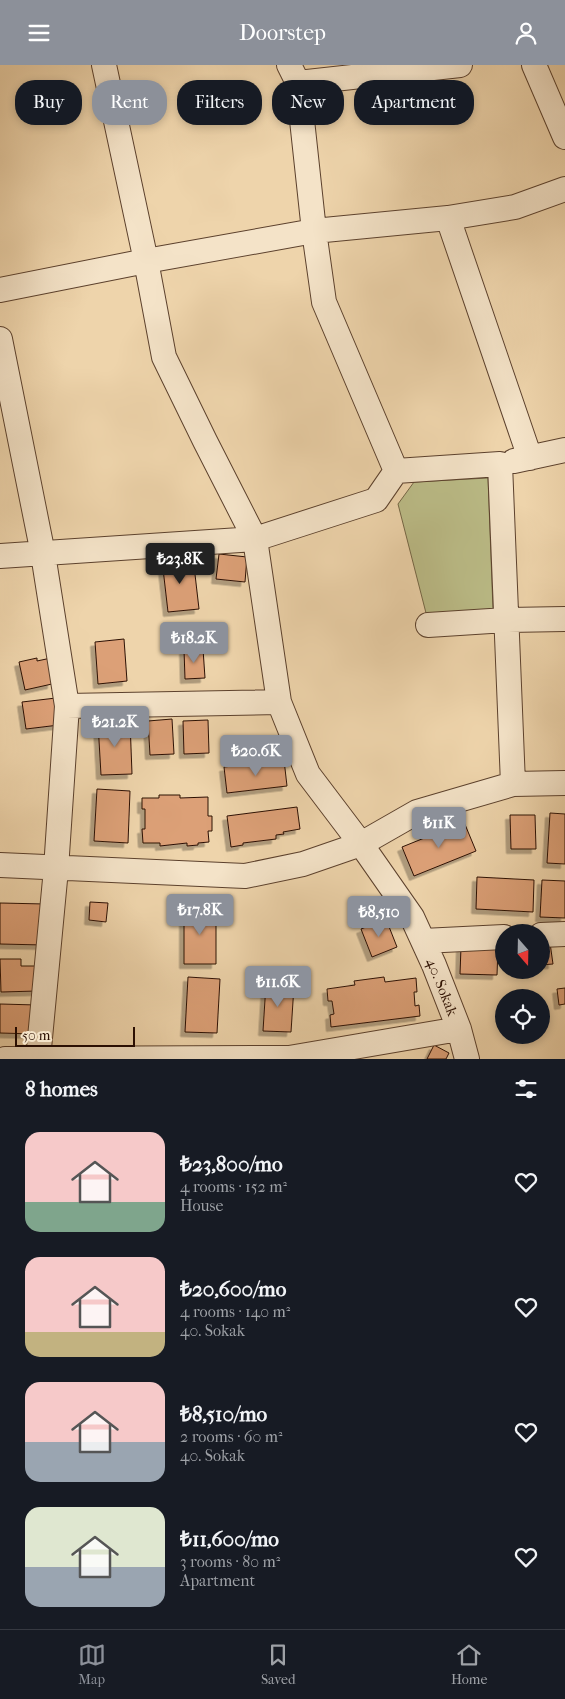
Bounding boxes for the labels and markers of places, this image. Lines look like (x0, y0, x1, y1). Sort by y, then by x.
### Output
pin: ₺23.8K (139, 543, 221, 585)
pin: ₺18.2K (153, 621, 235, 664)
pin: ₺21.2K (74, 705, 156, 748)
pin: ₺20.6K (215, 735, 297, 777)
pin: ₺11K (409, 807, 469, 849)
pin: ₺17.8K (159, 893, 241, 936)
pin: ₺8,510 (338, 895, 420, 938)
pin: ₺11.6K (237, 965, 319, 1008)

